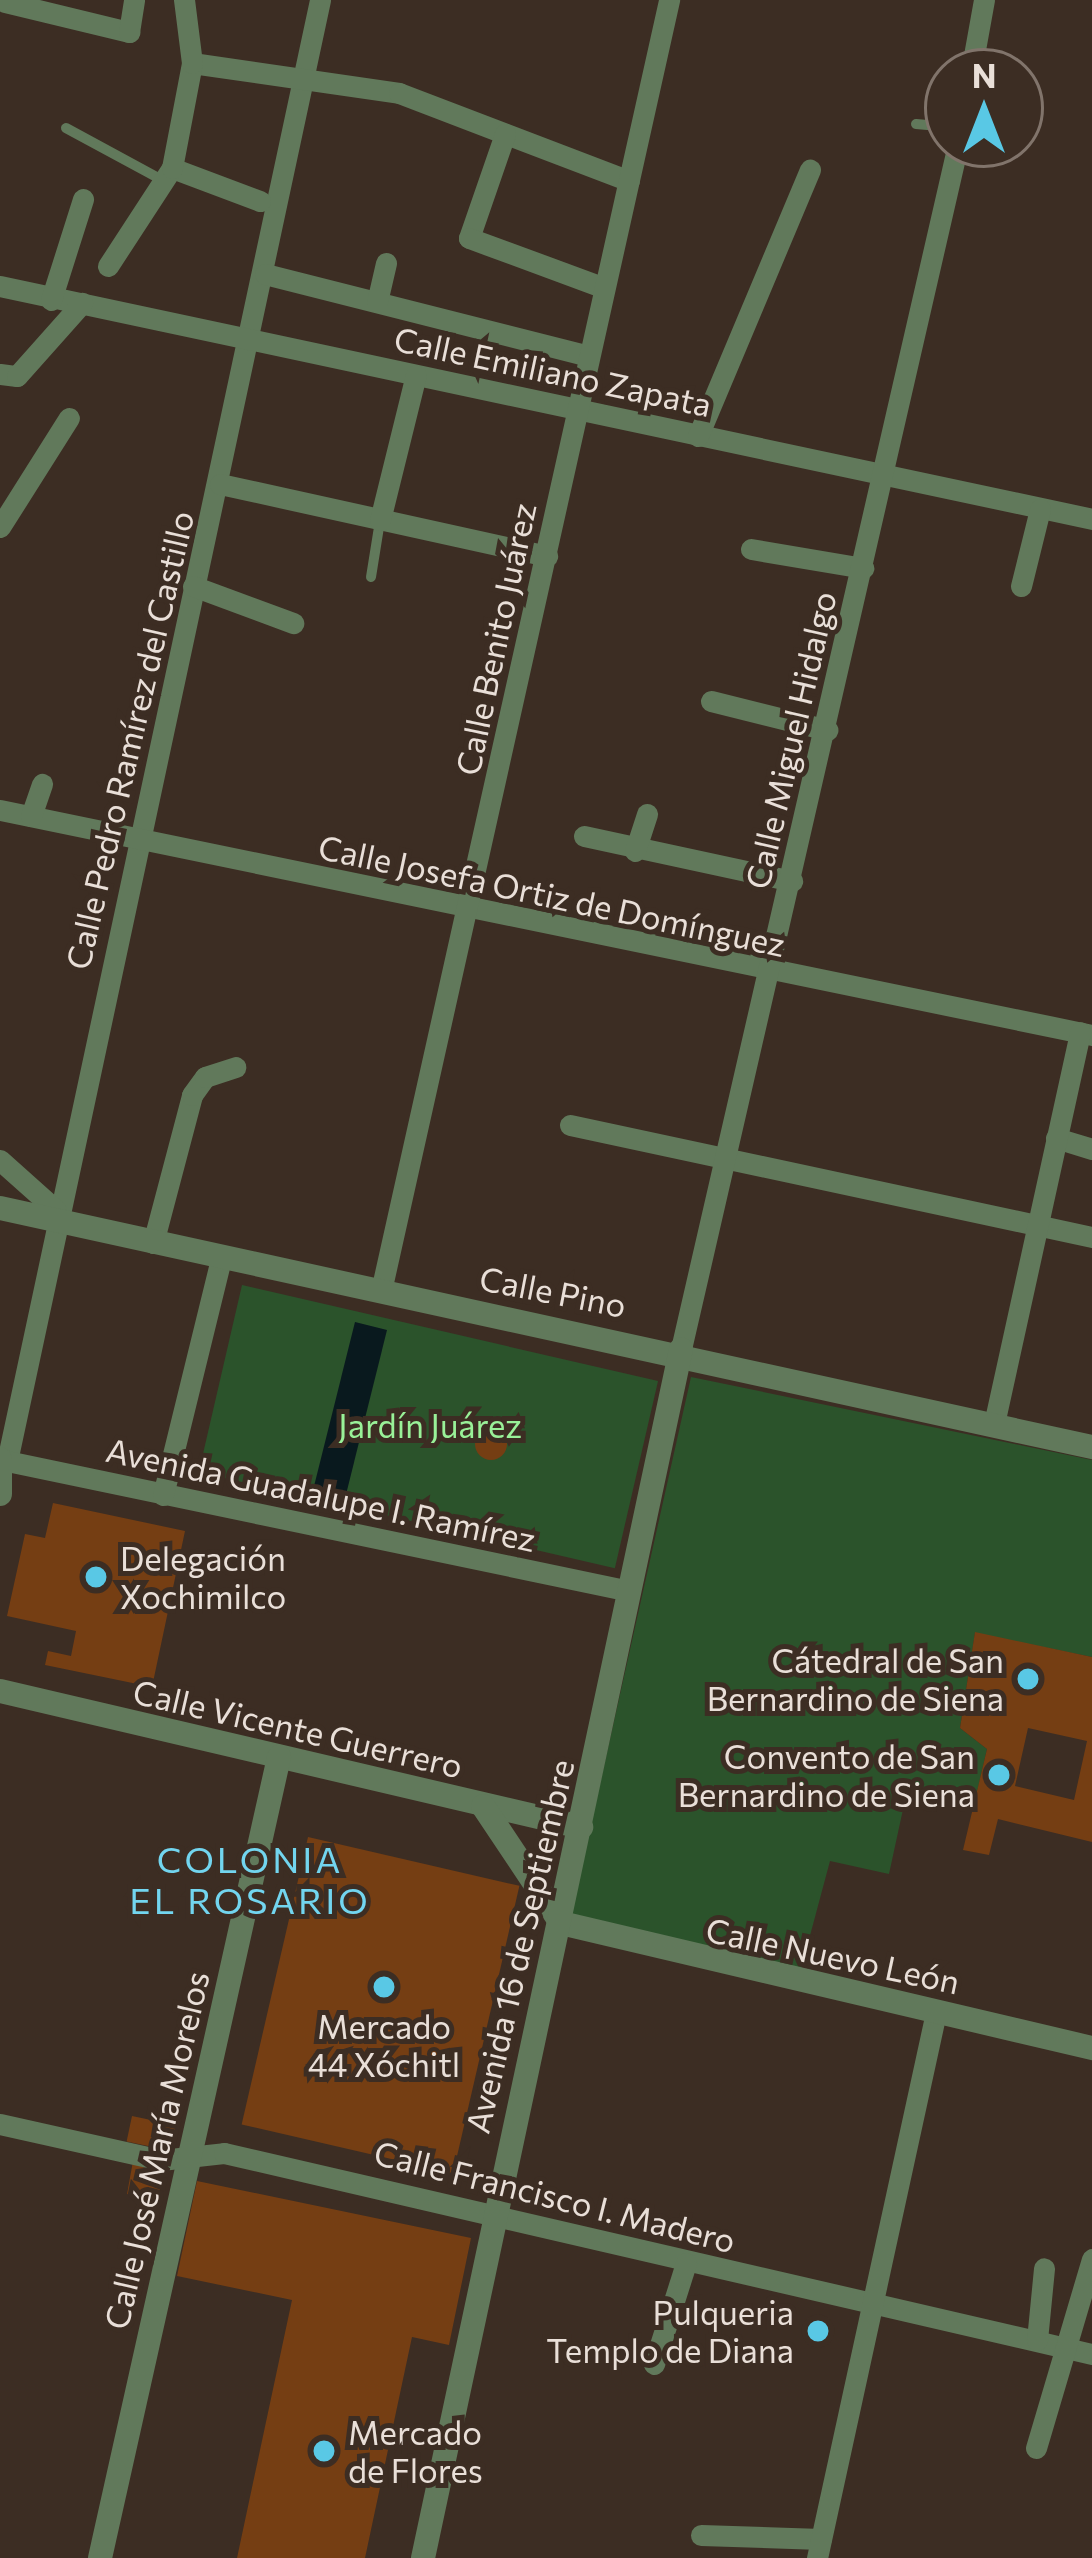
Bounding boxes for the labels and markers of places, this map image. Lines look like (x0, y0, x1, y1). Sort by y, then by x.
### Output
place label: Delegación Xochimilco (120, 1538, 286, 1616)
marker: Delegación Xochimilco (83, 1564, 109, 1590)
place label: Cátedral de San Bernardino de Siena (707, 1640, 1004, 1718)
marker: Cátedral de San Bernardino de Siena (1015, 1666, 1041, 1692)
place label: Convento de San Bernardino de Siena (678, 1736, 975, 1814)
marker: Convento de San Bernardino de Siena (986, 1762, 1012, 1788)
marker: Mercado 44 Xóchitl (371, 1974, 397, 2000)
place label: Mercado 44 Xóchitl (308, 2006, 460, 2084)
place label: Pulqueria Templo de Diana (546, 2292, 794, 2370)
marker: Pulqueria Templo de Diana (805, 2318, 831, 2344)
place label: Mercado de Flores (348, 2412, 483, 2490)
marker: Mercado de Flores (311, 2438, 337, 2464)

